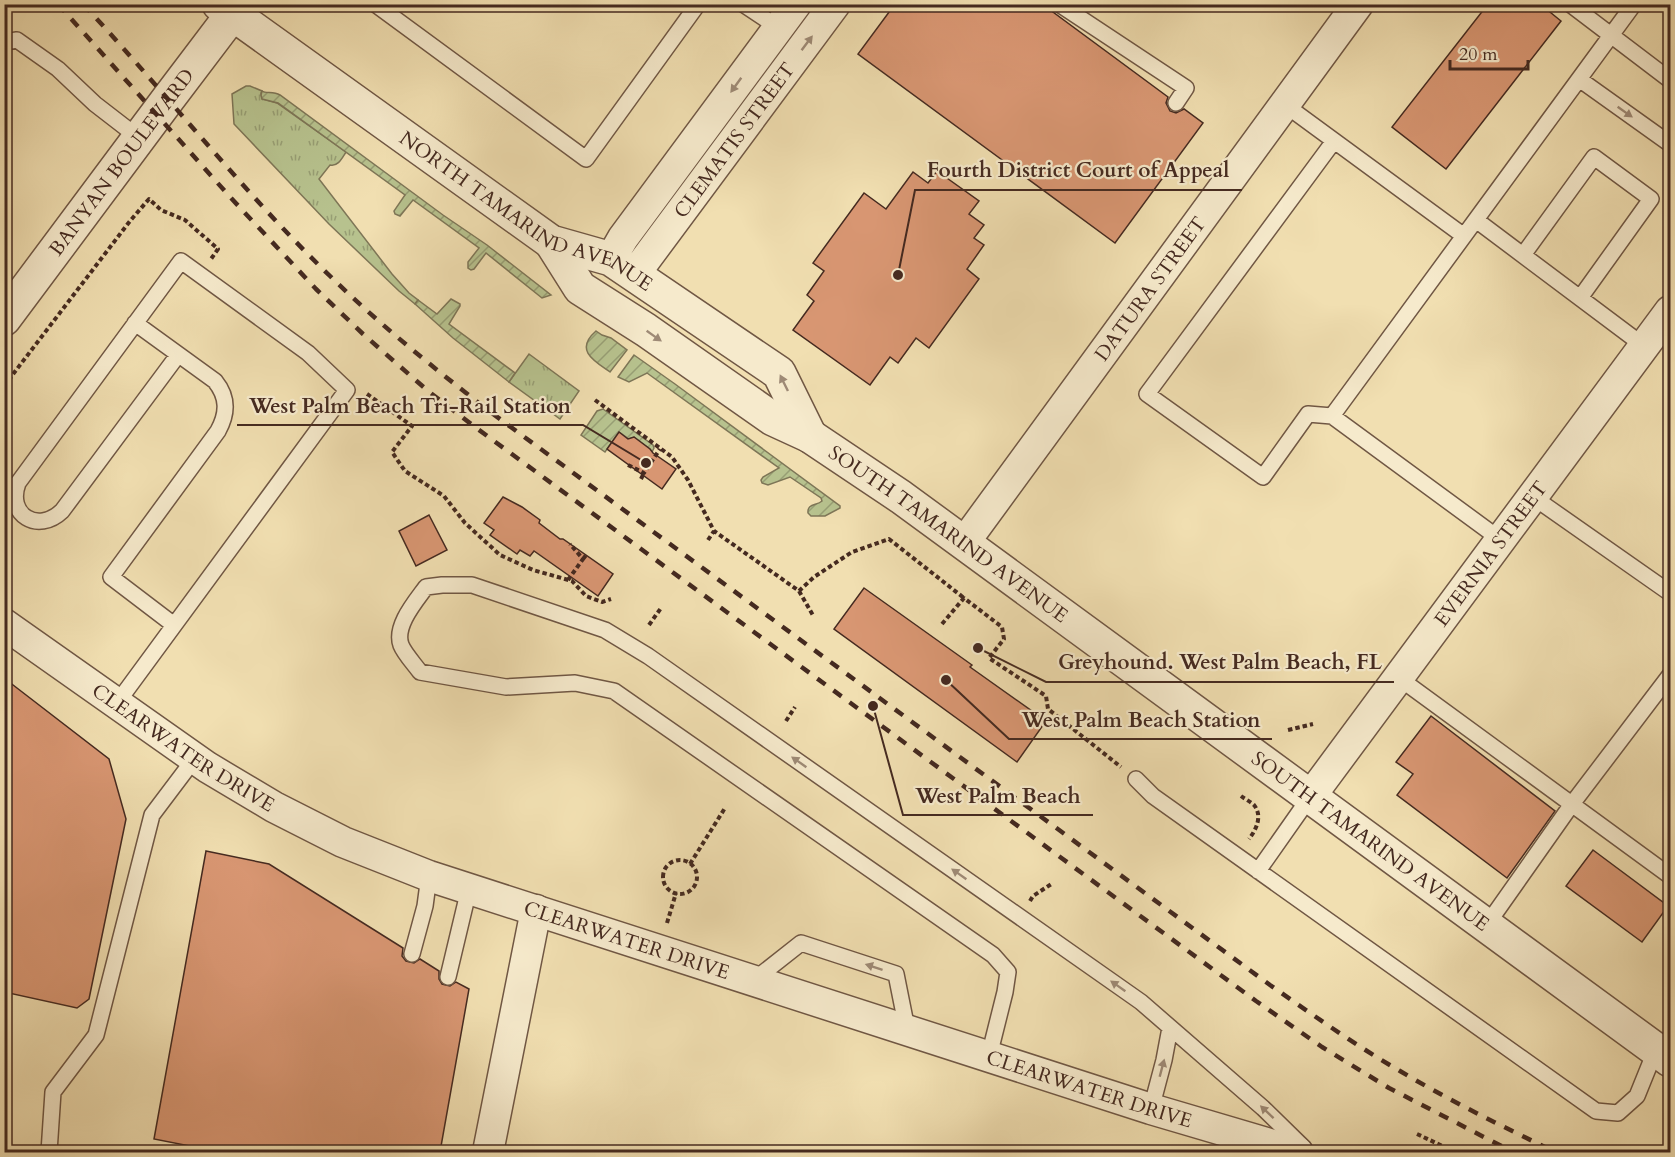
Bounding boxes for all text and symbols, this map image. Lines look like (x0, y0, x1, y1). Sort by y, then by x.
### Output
scale bar (1450, 33, 1528, 71)
one-way arrow (800, 35, 812, 50)
text: 20 m (1459, 42, 1498, 67)
street label: CLEMATIS STREET (668, 57, 801, 224)
street label: BANYAN BOULEVARD (43, 63, 200, 261)
one-way arrow (731, 78, 743, 93)
one-way arrow (1617, 105, 1632, 117)
street label: NORTH TAMARIND AVENUE (394, 125, 658, 297)
callout: Fourth District Court of Appeal (915, 151, 1242, 190)
text: Fourth District Court of Appeal (927, 156, 1229, 185)
street label: DATURA STREET (1088, 211, 1212, 367)
one-way arrow (646, 330, 662, 341)
one-way arrow (779, 375, 789, 392)
callout: West Palm Beach Tri-Rail Station (237, 386, 583, 425)
text: West Palm Beach Tri-Rail Station (248, 392, 571, 421)
street label: SOUTH TAMARIND AVENUE (823, 439, 1074, 629)
street label: EVERNIA STREET (1428, 475, 1554, 632)
callout: Greyhound. West Palm Beach, FL (1046, 643, 1394, 682)
text: Greyhound. West Palm Beach, FL (1058, 648, 1383, 677)
street label: CLEARWATER DRIVE (87, 677, 280, 818)
callout: West Palm Beach Station (1009, 700, 1272, 739)
text: West Palm Beach Station (1021, 706, 1261, 735)
street label: SOUTH TAMARIND AVENUE (1246, 745, 1495, 937)
one-way arrow (791, 756, 807, 768)
callout: West Palm Beach (903, 776, 1093, 815)
text: West Palm Beach (914, 782, 1081, 811)
one-way arrow (951, 868, 967, 880)
street label: CLEARWATER DRIVE (520, 895, 733, 986)
one-way arrow (865, 961, 883, 971)
one-way arrow (1111, 980, 1127, 992)
street label: CLEARWATER DRIVE (983, 1044, 1195, 1134)
one-way arrow (1157, 1059, 1167, 1078)
one-way arrow (1259, 1105, 1274, 1119)

